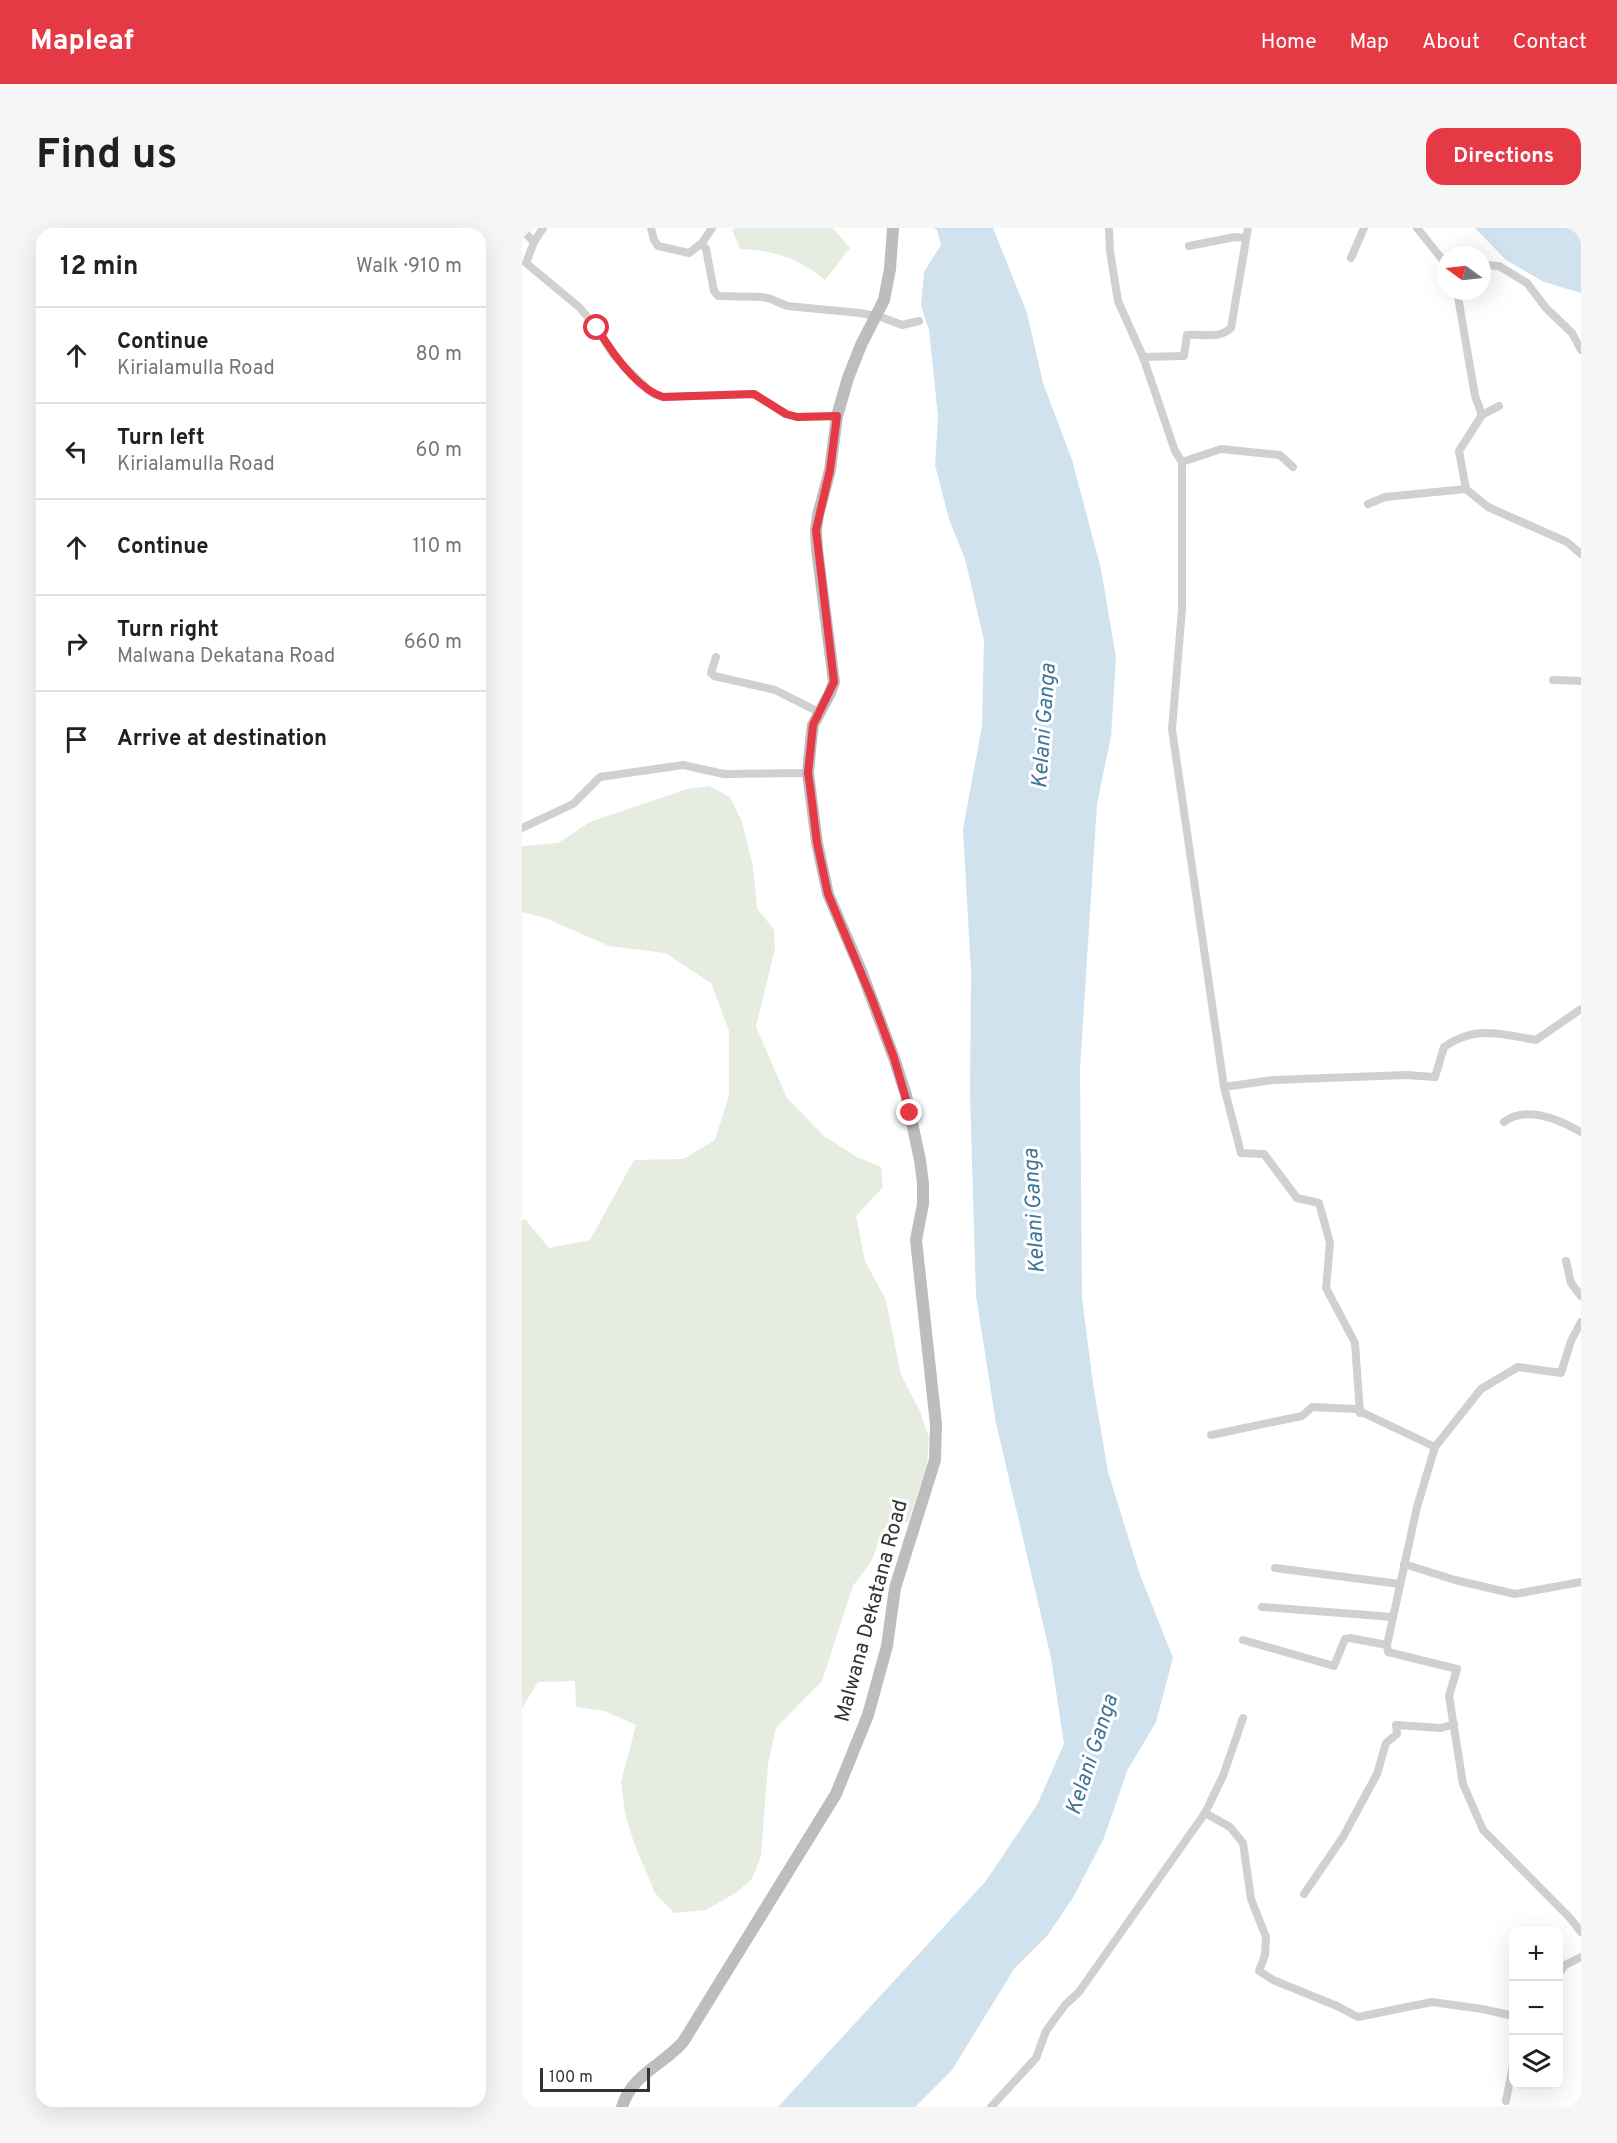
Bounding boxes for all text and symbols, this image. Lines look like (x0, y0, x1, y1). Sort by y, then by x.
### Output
text: Mapleaf (30, 24, 134, 60)
text: Home (1261, 29, 1317, 56)
text: Map (1350, 29, 1389, 56)
text: About (1422, 29, 1480, 56)
text: Contact (1513, 29, 1587, 56)
button: Directions (1426, 128, 1581, 185)
text: Find us (36, 130, 177, 183)
north arrow (1437, 246, 1491, 300)
text: 12 min (60, 251, 138, 284)
text: Walk · 910 m (356, 254, 462, 280)
route start (583, 314, 609, 340)
text: Continue (117, 329, 208, 356)
icon: ahead (60, 339, 93, 372)
text: 80 m (416, 342, 462, 368)
text: Kirialamulla Road (117, 356, 275, 382)
text: Turn left (117, 425, 205, 452)
icon: left (60, 435, 93, 468)
text: 60 m (416, 438, 462, 464)
text: Kirialamulla Road (117, 452, 275, 478)
icon: ahead (60, 531, 93, 564)
text: Continue (117, 534, 208, 561)
text: 110 m (413, 534, 462, 560)
text: Turn right (117, 617, 219, 644)
icon: right (60, 627, 93, 660)
text: 660 m (404, 630, 462, 656)
text: Malwana Dekatana Road (117, 644, 335, 670)
water label: Kelani Ganga (1027, 662, 1063, 789)
icon: arrive (60, 723, 93, 756)
text: Arrive at destination (117, 726, 327, 753)
route end (896, 1099, 922, 1125)
water label: Kelani Ganga (1018, 1147, 1052, 1274)
street label: Malwana Dekatana Road (829, 1497, 915, 1725)
water label: Kelani Ganga (1061, 1691, 1125, 1819)
map controls (1509, 1927, 1563, 2089)
button: + (1509, 1927, 1563, 1981)
button: − (1509, 1981, 1563, 2035)
button: layers (1509, 2035, 1563, 2089)
scale bar (540, 2065, 650, 2092)
text: 100 m (549, 2068, 593, 2088)

